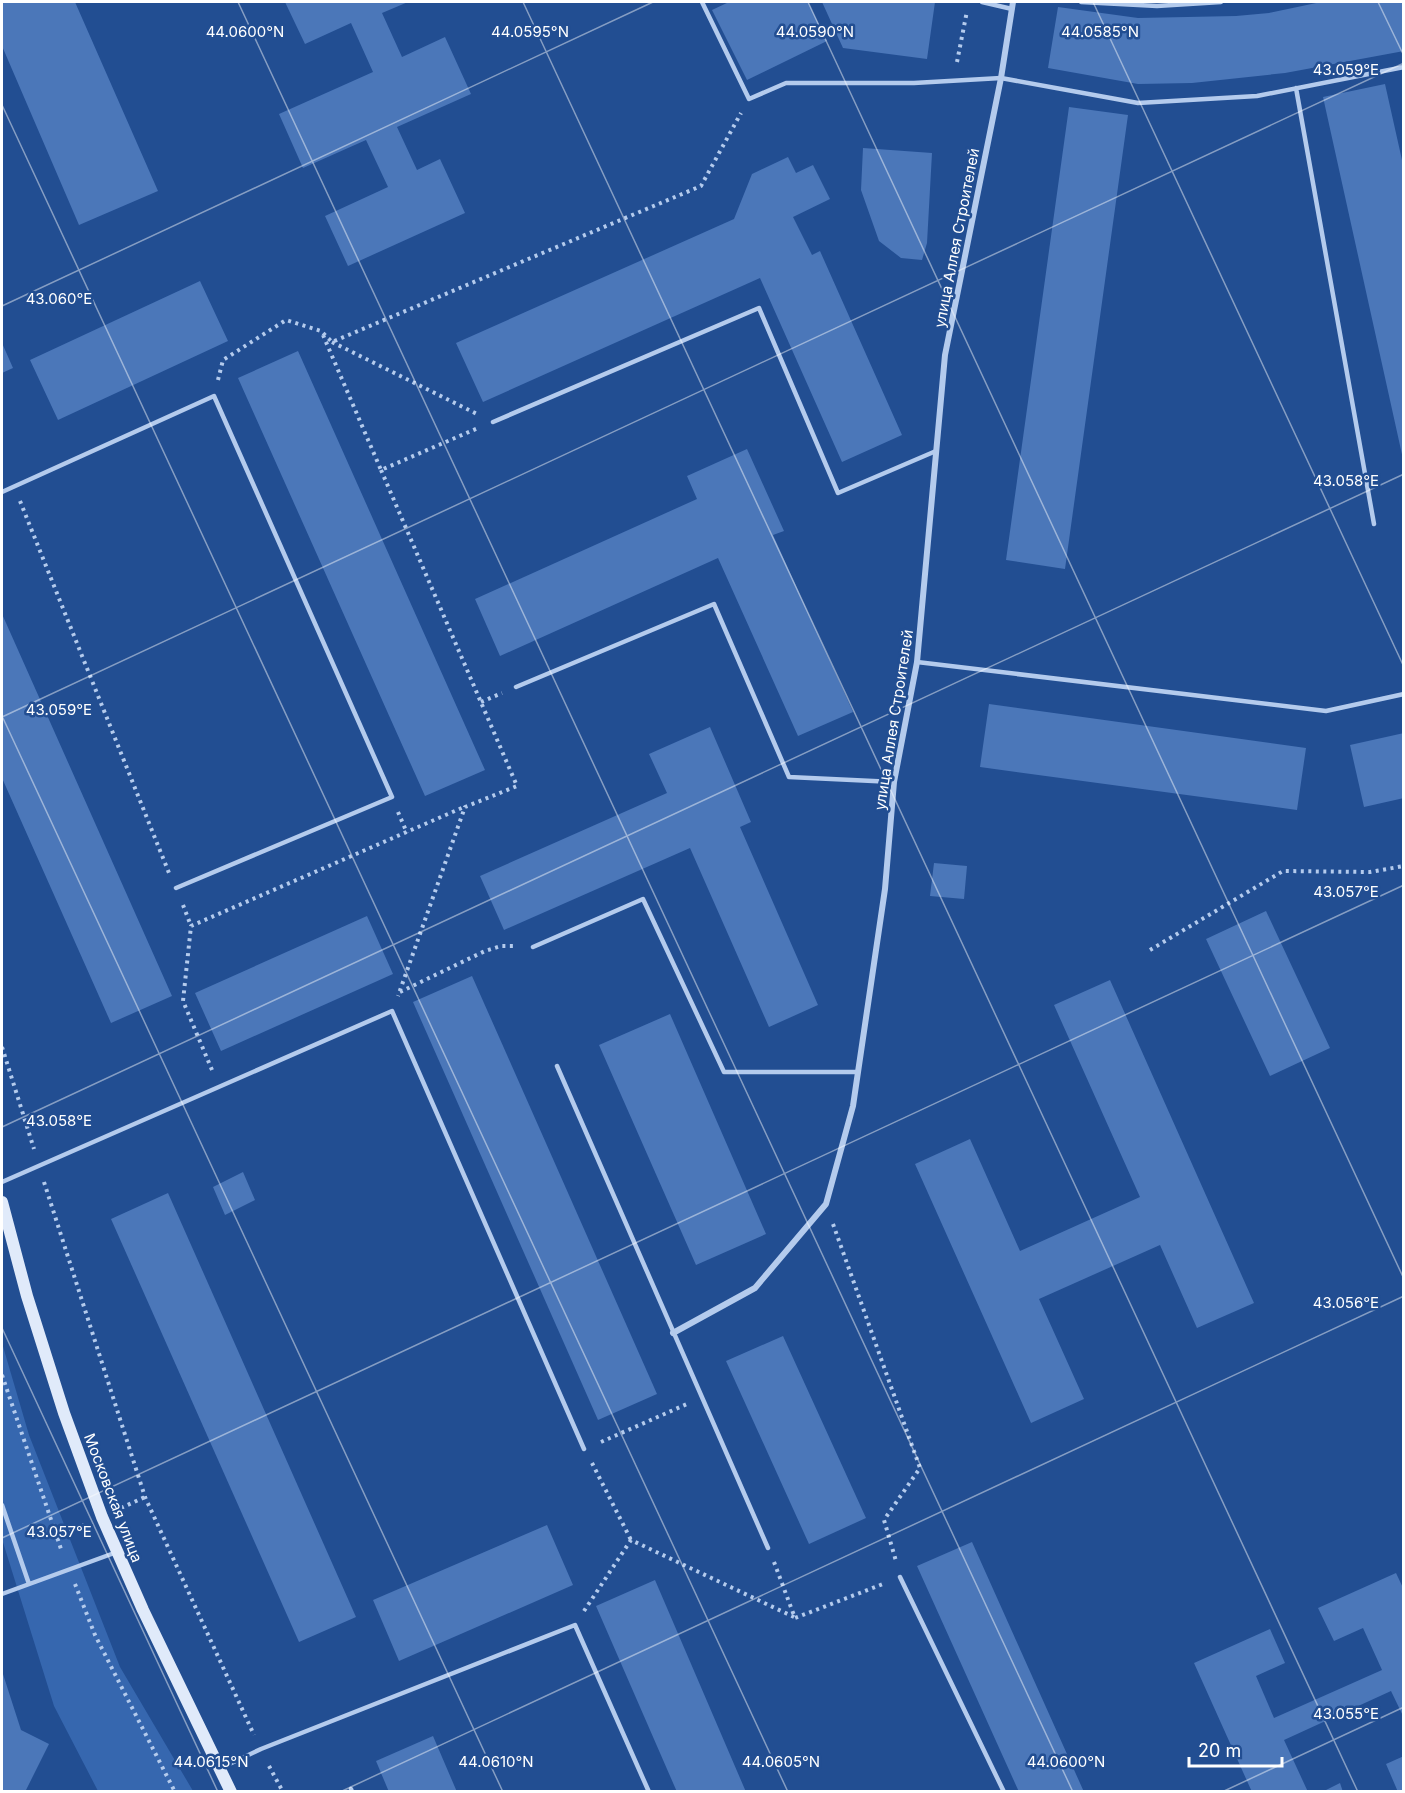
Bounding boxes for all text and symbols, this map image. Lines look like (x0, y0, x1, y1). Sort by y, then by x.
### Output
text: 44.0600°N (206, 22, 284, 41)
text: 44.0595°N (491, 22, 569, 41)
text: 44.0590°N (776, 22, 854, 41)
text: 44.0585°N (1061, 22, 1139, 41)
text: 43.059°E (1313, 60, 1379, 79)
street label: улица Аллея Строителей (930, 146, 983, 329)
text: 43.060°E (26, 289, 92, 308)
text: 43.058°E (1313, 471, 1379, 490)
street label: улица Аллея Строителей (870, 628, 917, 812)
text: 43.059°E (26, 700, 92, 719)
text: 43.057°E (1313, 882, 1379, 901)
text: 43.058°E (26, 1111, 92, 1130)
text: 43.056°E (1313, 1293, 1379, 1312)
street label: Московская улица (80, 1431, 147, 1565)
text: 43.057°E (26, 1522, 92, 1541)
text: 43.055°E (1313, 1704, 1379, 1723)
scale bar (1189, 1730, 1282, 1768)
text: 20 m (1198, 1740, 1241, 1761)
text: 44.0615°N (174, 1752, 248, 1771)
text: 44.0610°N (458, 1752, 534, 1771)
text: 44.0605°N (742, 1752, 820, 1771)
text: 44.0600°N (1027, 1752, 1105, 1771)

